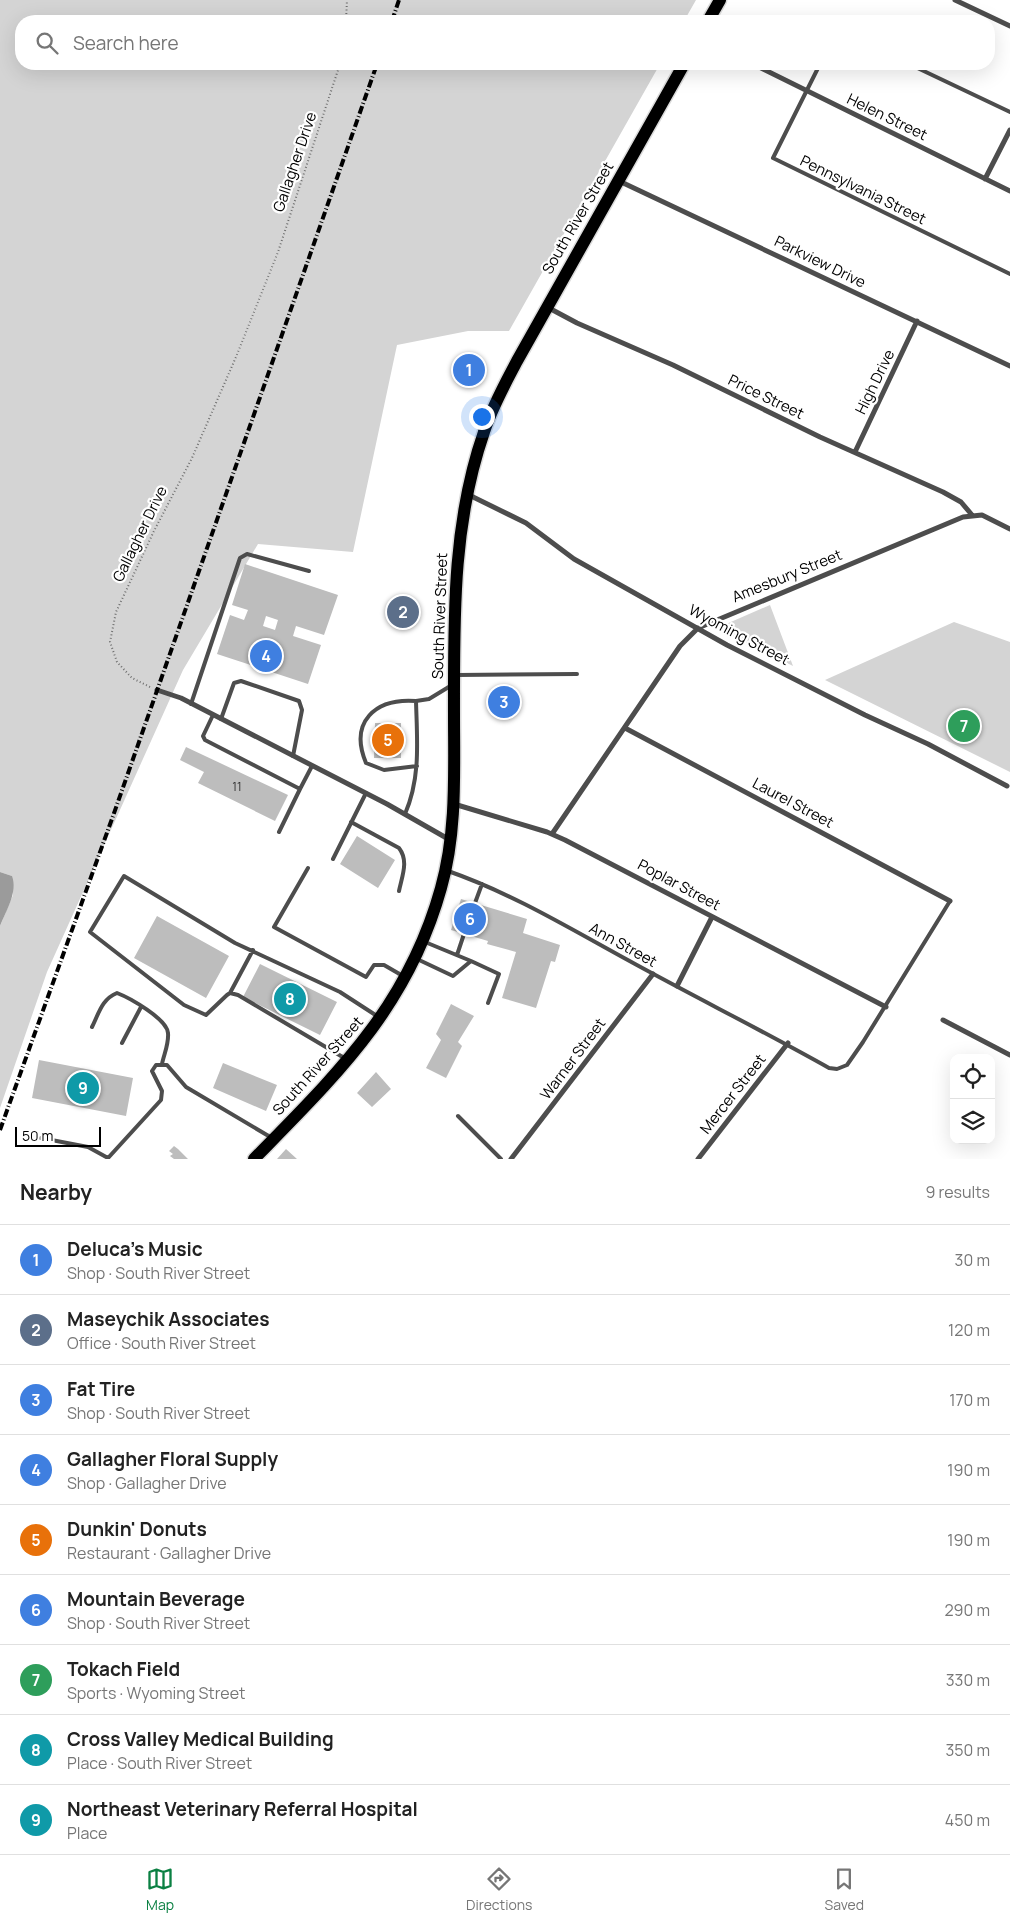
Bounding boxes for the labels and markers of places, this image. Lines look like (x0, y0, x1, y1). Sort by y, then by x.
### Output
pin: 1 (453, 351, 485, 389)
pin: 2 (387, 593, 419, 631)
pin: 4 (250, 637, 282, 675)
pin: 3 (488, 683, 520, 721)
pin: 7 (948, 707, 980, 745)
pin: 5 (372, 721, 404, 759)
pin: 6 (454, 900, 486, 938)
pin: 8 (274, 980, 306, 1018)
pin: 9 (67, 1069, 99, 1107)

